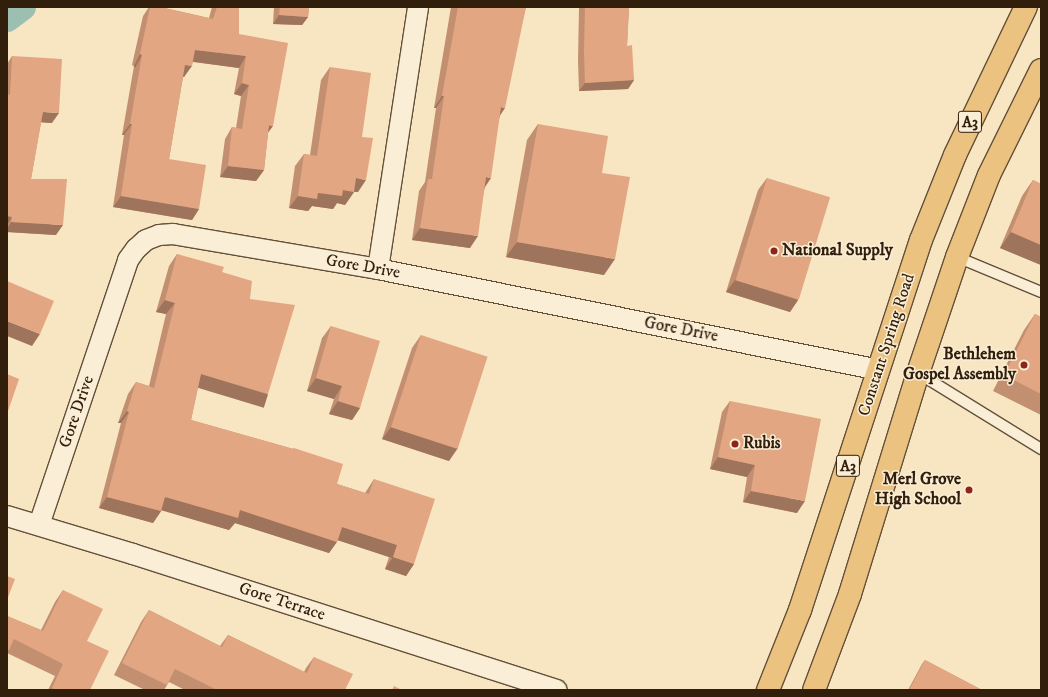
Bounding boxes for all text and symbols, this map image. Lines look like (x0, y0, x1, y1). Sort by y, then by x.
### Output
road number: A3 (957, 108, 983, 136)
place label: National Supply (782, 241, 893, 261)
marker: National Supply (769, 246, 779, 256)
street label: Gore Drive (324, 250, 402, 284)
street label: Constant Spring Road (854, 271, 920, 419)
street label: Gore Drive (642, 313, 720, 347)
place label: Bethlehem Gospel Assembly (903, 345, 1016, 385)
marker: Bethlehem Gospel Assembly (1019, 360, 1029, 370)
street label: Gore Drive (55, 373, 99, 451)
place label: Rubis (743, 434, 781, 454)
marker: Rubis (730, 439, 740, 449)
road number: A3 (835, 452, 861, 480)
place label: Merl Grove High School (875, 470, 961, 510)
marker: Merl Grove High School (964, 485, 974, 495)
street label: Gore Terrace (236, 578, 328, 626)

